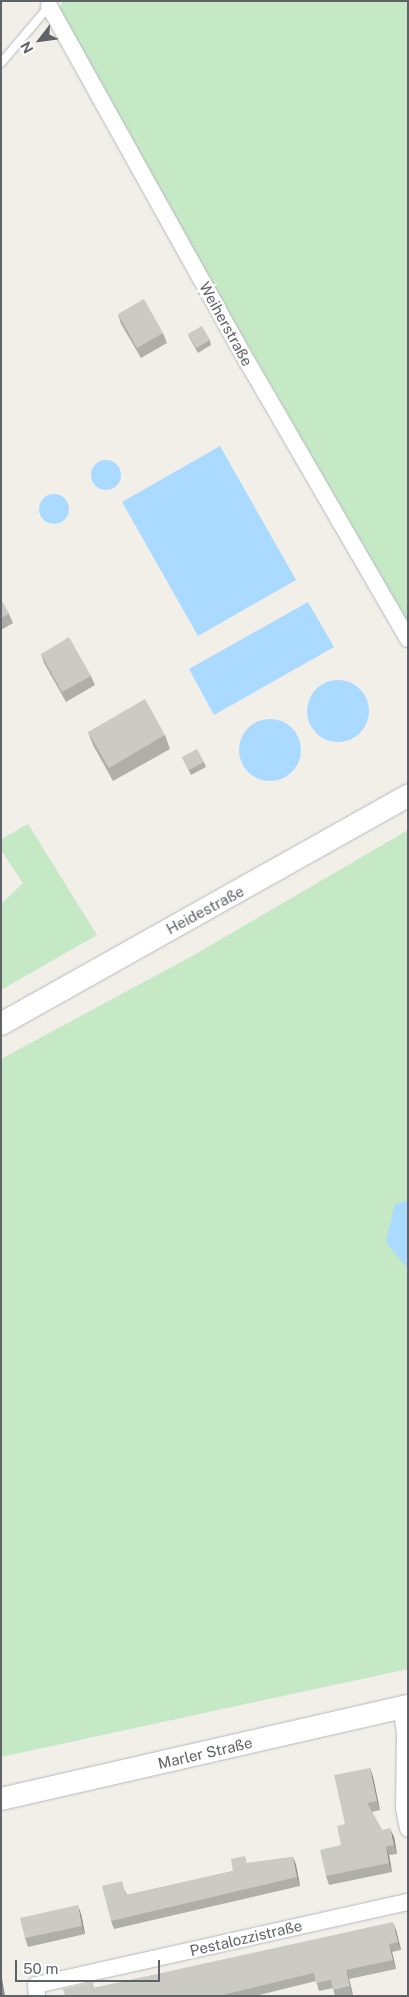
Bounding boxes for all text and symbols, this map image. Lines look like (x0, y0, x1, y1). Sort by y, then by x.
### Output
north arrow (15, 15, 65, 65)
text: N (17, 39, 37, 56)
street label: Weiherstraße (195, 279, 257, 369)
street label: Heidestraße (163, 882, 247, 938)
street label: Marler Straße (156, 1733, 254, 1773)
street label: Pestalozzistraße (188, 1916, 304, 1960)
scale bar (18, 1950, 162, 1982)
text: 50 m (23, 1960, 58, 1977)

